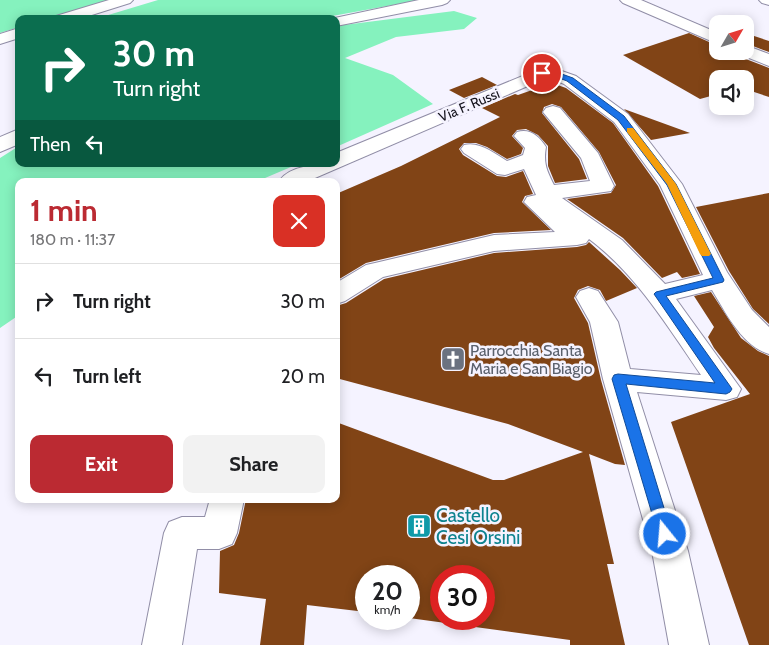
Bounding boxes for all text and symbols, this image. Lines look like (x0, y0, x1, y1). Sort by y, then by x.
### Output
north arrow (709, 15, 754, 60)
map controls (709, 15, 754, 115)
text: 30 m (113, 32, 195, 75)
icon: right (30, 35, 95, 100)
pin (521, 52, 563, 94)
icon: arrive (528, 59, 556, 87)
button: sound (709, 70, 754, 115)
text: Turn right (113, 75, 200, 102)
street label: Via F. Russi (436, 84, 502, 126)
icon: left (81, 130, 109, 158)
text: Then (30, 133, 71, 156)
text: 1 min (30, 192, 98, 229)
button: close (273, 195, 325, 247)
text: 180 m · 11:37 (30, 230, 115, 249)
icon: right (30, 287, 58, 315)
text: Turn right (73, 290, 151, 313)
text: 30 m (281, 290, 325, 313)
place label: Parrocchia Santa Maria e San Biagio (470, 341, 593, 378)
church icon: Parrocchia Santa Maria e San Biagio (440, 346, 466, 372)
icon: left (30, 362, 58, 390)
text: Turn left (73, 365, 141, 388)
text: 20 m (281, 365, 325, 388)
button: Exit (30, 435, 173, 493)
button: Share (183, 435, 325, 493)
place label: Castello Cesi Orsini (436, 504, 520, 549)
position arrow (638, 507, 690, 559)
building icon: Castello Cesi Orsini (406, 513, 432, 539)
speed limit sign: 30 (430, 565, 495, 630)
text: 20 (372, 576, 403, 606)
text: km/h (374, 602, 401, 617)

